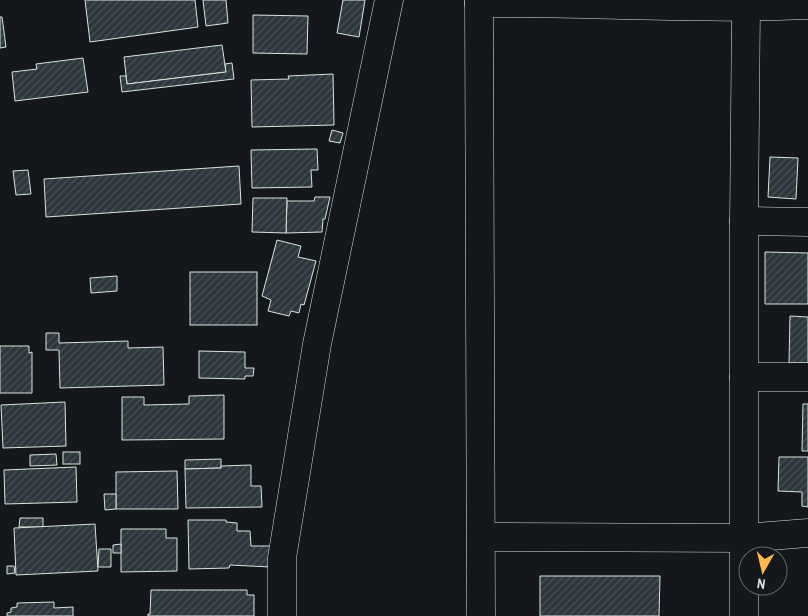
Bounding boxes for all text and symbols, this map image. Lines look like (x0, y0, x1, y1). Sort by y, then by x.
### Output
north arrow (738, 546, 788, 596)
text: N (756, 574, 767, 593)

